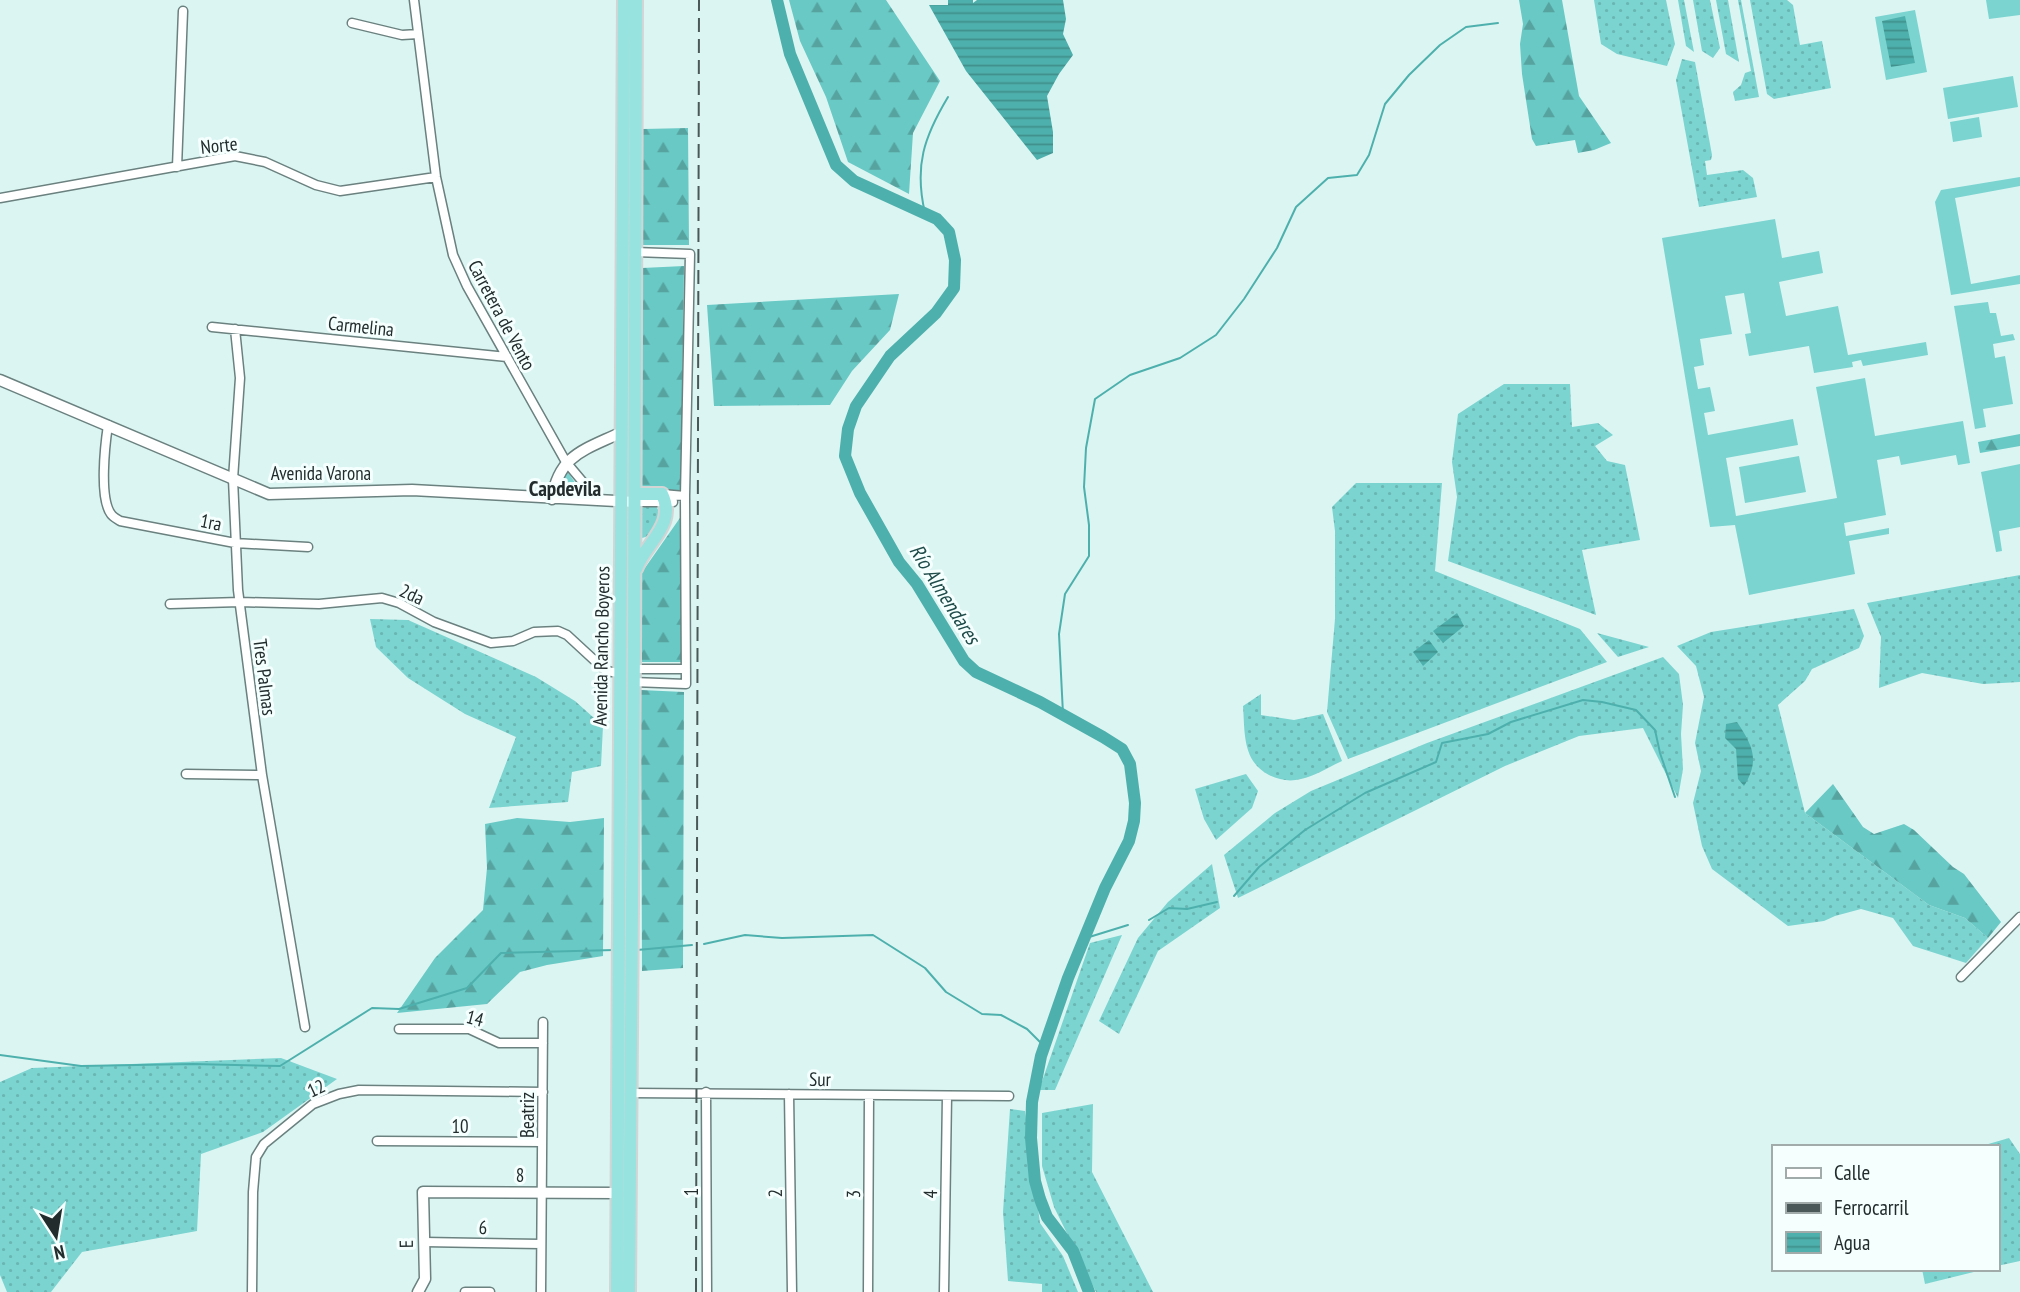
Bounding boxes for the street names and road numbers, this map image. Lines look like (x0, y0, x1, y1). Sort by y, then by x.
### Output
street label: Norte (199, 131, 239, 159)
street label: Carretera de Vento (463, 256, 541, 374)
street label: Carmelina (327, 311, 395, 341)
street label: Avenida Varona (271, 461, 371, 485)
street label: 1ra (198, 508, 224, 536)
street label: Avenida Rancho Boyeros (588, 566, 614, 726)
street label: 2da (396, 578, 428, 610)
street label: Tres Palmas (248, 637, 282, 717)
street label: 14 (464, 1004, 487, 1032)
street label: Sur (809, 1067, 832, 1091)
street label: 12 (303, 1074, 329, 1102)
street label: Beatriz (515, 1092, 539, 1138)
street label: 10 (451, 1114, 469, 1138)
street label: 8 (516, 1163, 524, 1187)
street label: 1 (679, 1188, 703, 1196)
street label: 2 (763, 1189, 787, 1197)
street label: 4 (918, 1189, 942, 1198)
street label: 3 (841, 1190, 865, 1198)
street label: 6 (479, 1215, 487, 1239)
street label: E (394, 1240, 418, 1248)

